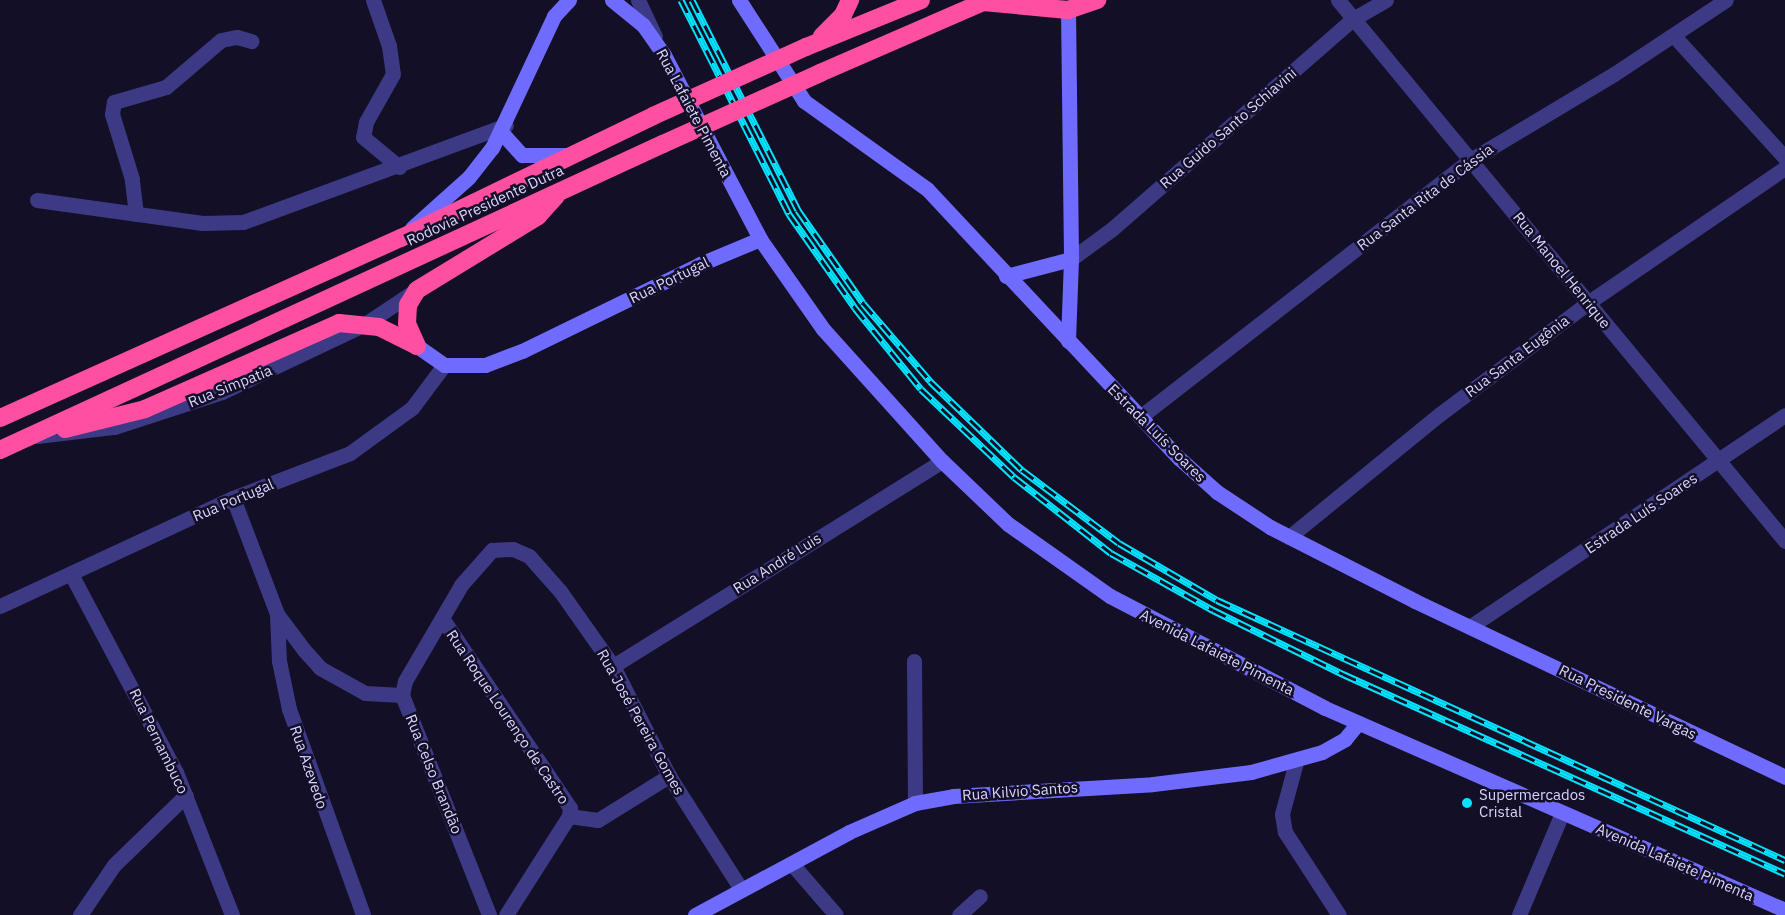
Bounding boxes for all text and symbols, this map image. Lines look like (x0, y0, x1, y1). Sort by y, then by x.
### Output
street label: Rua Lafaiete Pimenta (652, 46, 736, 180)
street label: Rua Guido Santo Schiavini (1156, 64, 1300, 192)
street label: Rua Santa Rita de Cássia (1353, 140, 1497, 254)
street label: Rodovia Presidente Dutra (404, 161, 566, 249)
street label: Rua Manoel Henrique (1509, 208, 1615, 332)
street label: Rua Portugal (626, 253, 712, 307)
street label: Rua Santa Eugênia (1462, 311, 1572, 401)
street label: Rua Simpatia (185, 361, 275, 411)
street label: Estrada Luís Soares (1104, 380, 1210, 486)
street label: Estrada Luís Soares (1581, 469, 1701, 557)
street label: Rua Portugal (190, 475, 276, 525)
street label: Rua André Luis (730, 529, 824, 597)
street label: Avenida Lafaiete Pimenta (1137, 605, 1297, 699)
street label: Rua Roque Lourenço de Castro (443, 626, 573, 808)
street label: Rua José Pereira Gomes (593, 646, 689, 798)
street label: Rua Presidente Vargas (1556, 661, 1700, 743)
street label: Rua Pernambuco (126, 685, 192, 797)
street label: Rua Celso Brandão (402, 712, 466, 836)
street label: Rua Azevedo (286, 723, 332, 811)
street label: Rua Kilvio Santos (961, 778, 1079, 804)
place label: Supermercados Cristal (1479, 785, 1585, 820)
marker: Supermercados Cristal (1460, 796, 1474, 810)
street label: Avenida Lafaiete Pimenta (1593, 819, 1757, 905)

